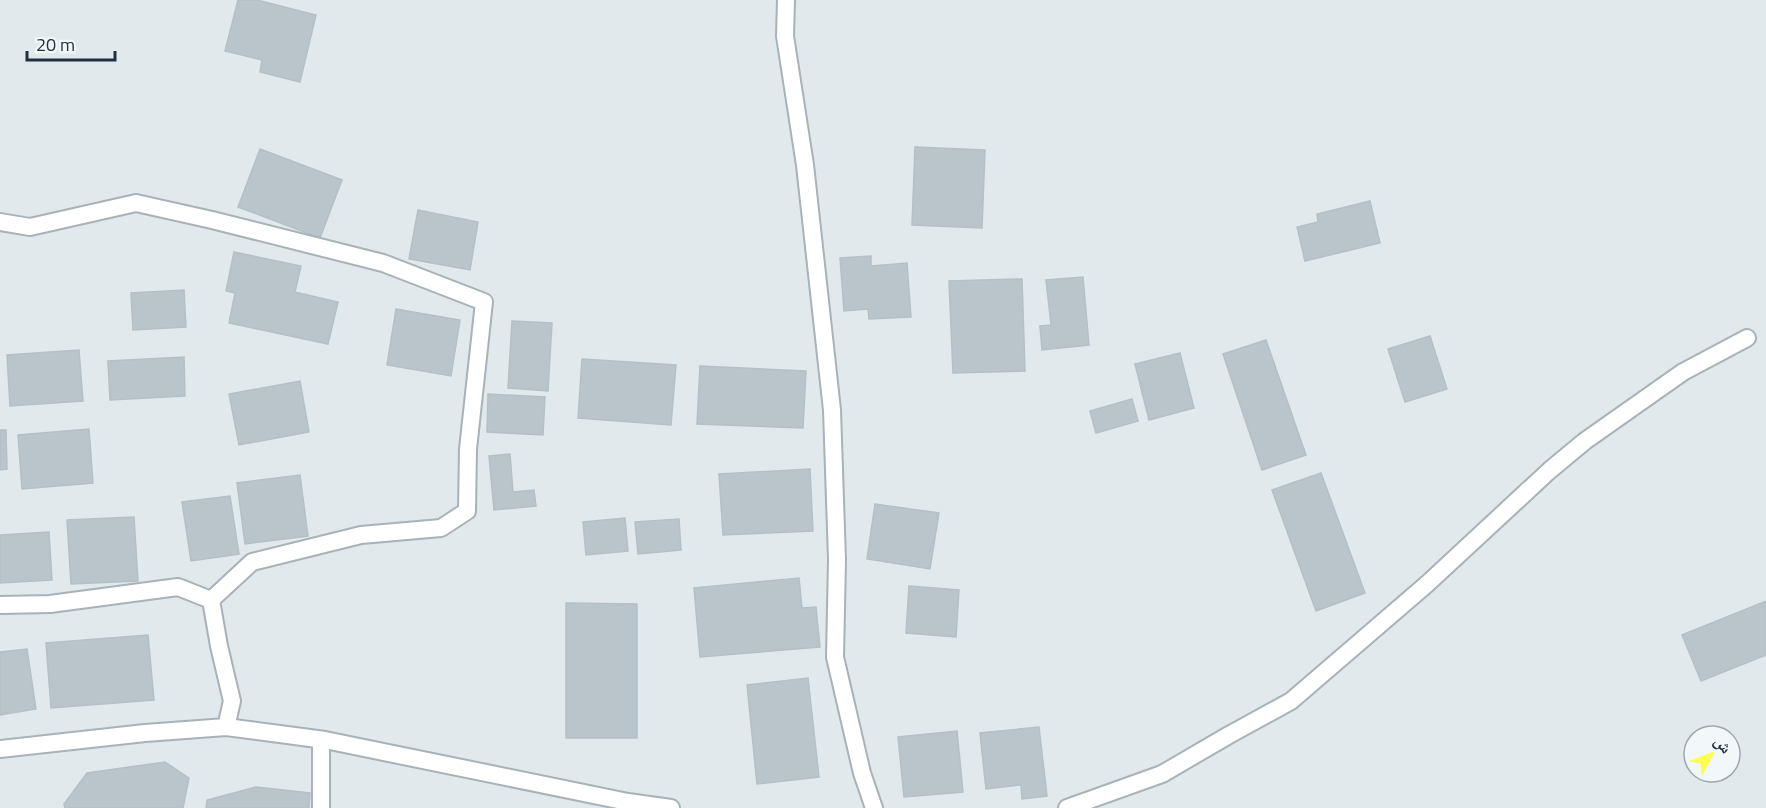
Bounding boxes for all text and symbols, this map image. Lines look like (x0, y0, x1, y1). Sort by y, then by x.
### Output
scale bar (27, 24, 116, 62)
text: 20 m (36, 31, 75, 58)
north arrow (1682, 724, 1742, 784)
text: ش (1709, 730, 1738, 758)

